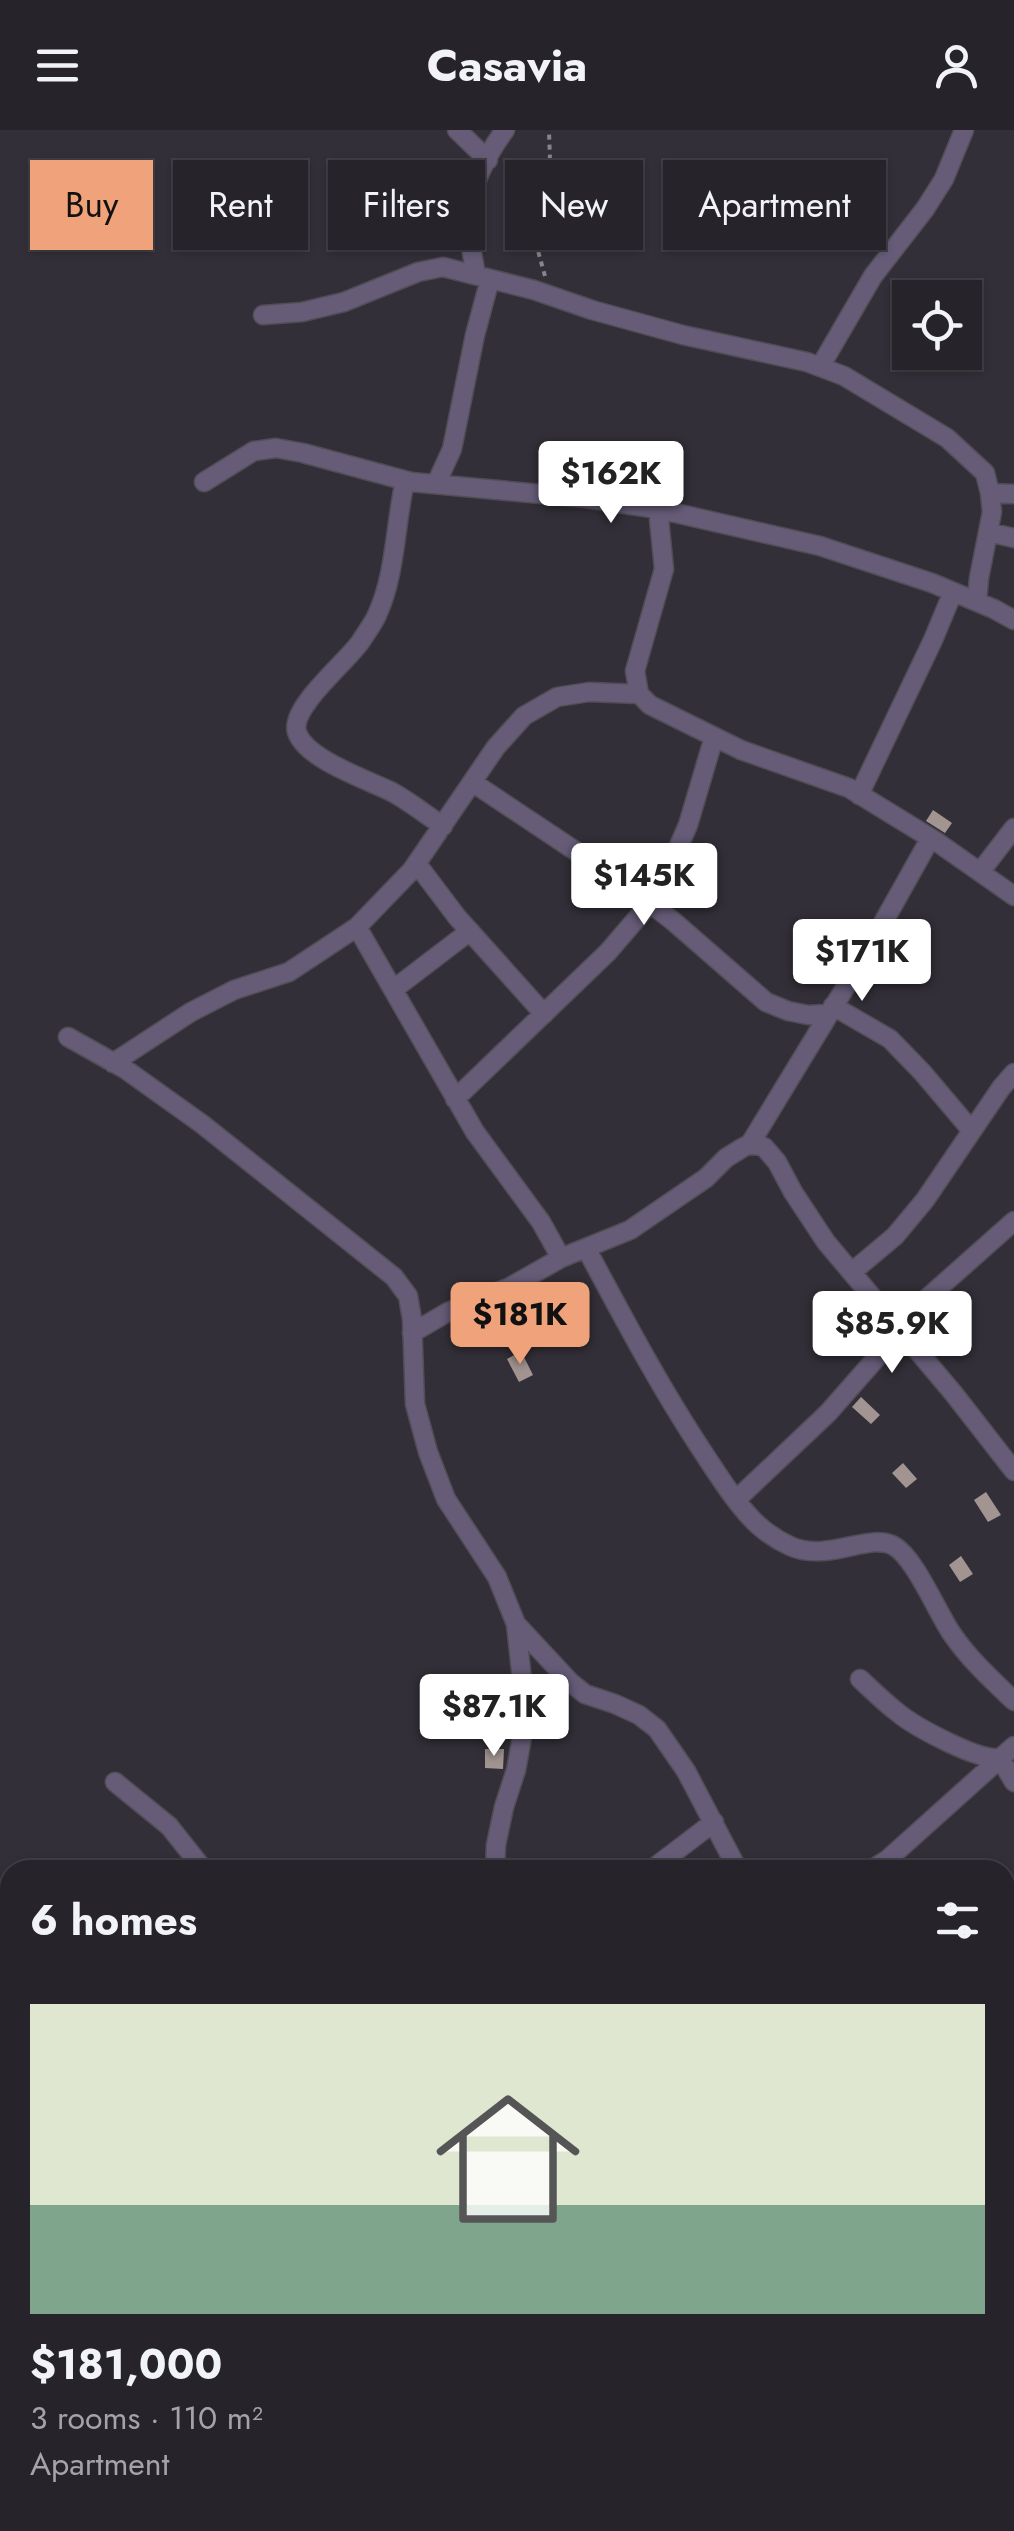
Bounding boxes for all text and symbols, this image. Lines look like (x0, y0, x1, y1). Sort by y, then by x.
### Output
text: Casavia (427, 33, 587, 98)
icon: menu (30, 38, 85, 93)
icon: person (929, 38, 984, 93)
chip: Buy (30, 160, 153, 250)
chip: Rent (173, 160, 308, 250)
chip: Filters (328, 160, 485, 250)
chip: New (505, 160, 643, 250)
chip: Apartment (663, 160, 886, 250)
map controls (892, 280, 982, 370)
button: locate (892, 280, 982, 370)
pin: $162K (541, 441, 681, 526)
text: $162K (561, 450, 661, 496)
pin: $145K (574, 843, 714, 928)
text: $145K (593, 852, 695, 898)
pin: $171K (792, 919, 932, 1004)
text: $171K (815, 928, 909, 974)
pin: $181K (450, 1282, 590, 1367)
text: $181K (473, 1291, 567, 1337)
pin: $85.9K (811, 1291, 973, 1376)
text: $85.9K (835, 1300, 949, 1346)
pin: $87.1K (413, 1674, 575, 1759)
text: $87.1K (442, 1683, 546, 1729)
text: 6 homes (30, 1890, 197, 1951)
icon: filters (930, 1893, 985, 1948)
icon: home (418, 2069, 598, 2249)
text: $181,000 (30, 2334, 222, 2395)
text: 3 rooms · 110 m² (30, 2395, 263, 2441)
text: Apartment (30, 2441, 169, 2487)

